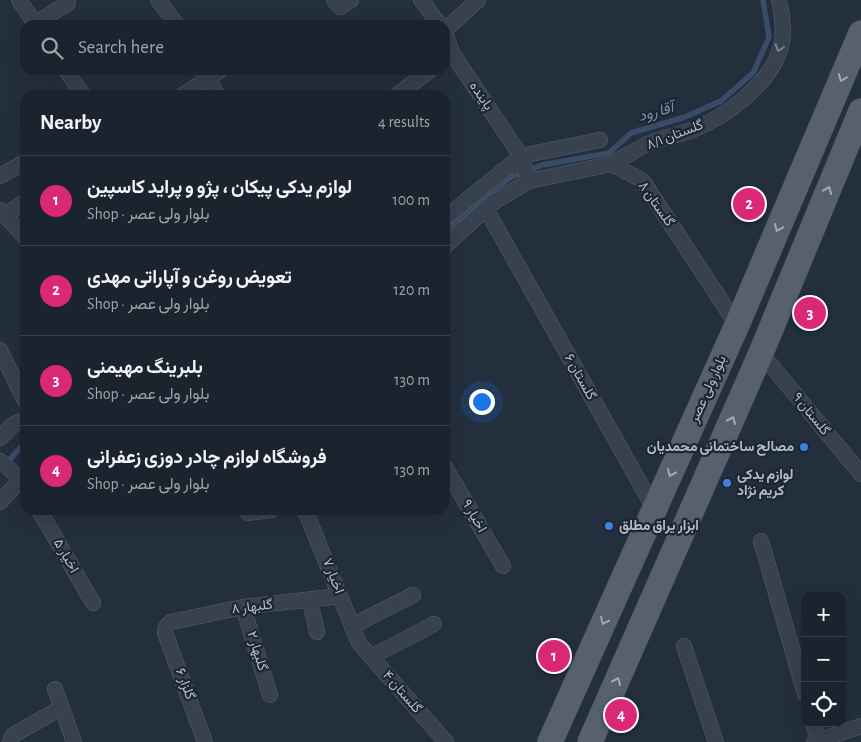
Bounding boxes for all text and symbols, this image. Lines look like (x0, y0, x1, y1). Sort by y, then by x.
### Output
search box (20, 20, 450, 75)
icon: search (38, 34, 66, 62)
text: Search here (78, 38, 164, 57)
one-way arrow (774, 43, 784, 52)
one-way arrow (837, 73, 848, 82)
street label: پاینده (465, 79, 495, 114)
water label: آقا رود (637, 99, 680, 125)
text: Nearby (40, 112, 101, 133)
text: 4 results (378, 114, 430, 130)
street label: گلستان ۸/۱ (644, 117, 706, 153)
text: لوازم یدکی پیکان ، پژو و پراید کاسپین (87, 178, 352, 197)
street label: گلستان ۸ (635, 178, 677, 230)
pin: 2 (733, 185, 765, 223)
one-way arrow (822, 186, 833, 195)
text: 1 (53, 192, 59, 208)
text: 100 m (392, 192, 430, 208)
text: Shop · بلوار ولی عصر (87, 206, 209, 222)
one-way arrow (774, 223, 785, 232)
text: تعویض روغن و آپاراتی مهدی (87, 268, 292, 287)
text: 2 (52, 282, 60, 298)
text: 120 m (393, 282, 430, 298)
pin: 3 (794, 294, 826, 332)
text: Shop · بلوار ولی عصر (87, 296, 209, 312)
street label: گلستان ۶ (561, 351, 599, 403)
street label: بلوار ولی عصر (687, 353, 730, 426)
text: بلبرینگ مهیمنی (87, 358, 203, 377)
text: 3 (53, 372, 59, 388)
text: 130 m (394, 372, 430, 388)
text: Shop · بلوار ولی عصر (87, 386, 209, 402)
your location (469, 389, 495, 415)
street label: گلستان ۹ (789, 390, 833, 438)
one-way arrow (725, 416, 736, 425)
place label: مصالح ساختمانی محمدیان (647, 440, 794, 456)
marker: مصالح ساختمانی محمدیان (798, 441, 810, 453)
text: فروشگاه لوازم چادر دوزی زعفرانی (87, 448, 327, 467)
text: 4 (52, 462, 60, 478)
text: 130 m (394, 462, 430, 478)
one-way arrow (667, 468, 678, 477)
place label: لوازم یدکی کریم نژاد (737, 468, 793, 499)
text: Shop · بلوار ولی عصر (87, 476, 209, 492)
marker: لوازم یدکی کریم نژاد (721, 477, 733, 489)
street label: اخیار ۹ (458, 497, 489, 535)
place label: ابزار یراق مطلق (619, 519, 699, 534)
marker: ابزار یراق مطلق (603, 520, 615, 532)
street label: اخیار ۵ (50, 537, 81, 576)
street label: اخیار ۷ (319, 556, 346, 596)
map controls (801, 592, 846, 727)
button: + (801, 592, 846, 637)
street label: گلبهار ۸ (230, 597, 274, 617)
one-way arrow (600, 616, 610, 625)
street label: گلبهار ۲ (243, 629, 271, 673)
pin: 1 (538, 637, 570, 675)
button: − (801, 637, 846, 682)
street label: گلزار ۶ (172, 666, 198, 702)
street label: گلستان ۴ (379, 667, 425, 717)
one-way arrow (611, 677, 622, 686)
button: locate (801, 682, 846, 727)
pin: 4 (605, 696, 637, 734)

